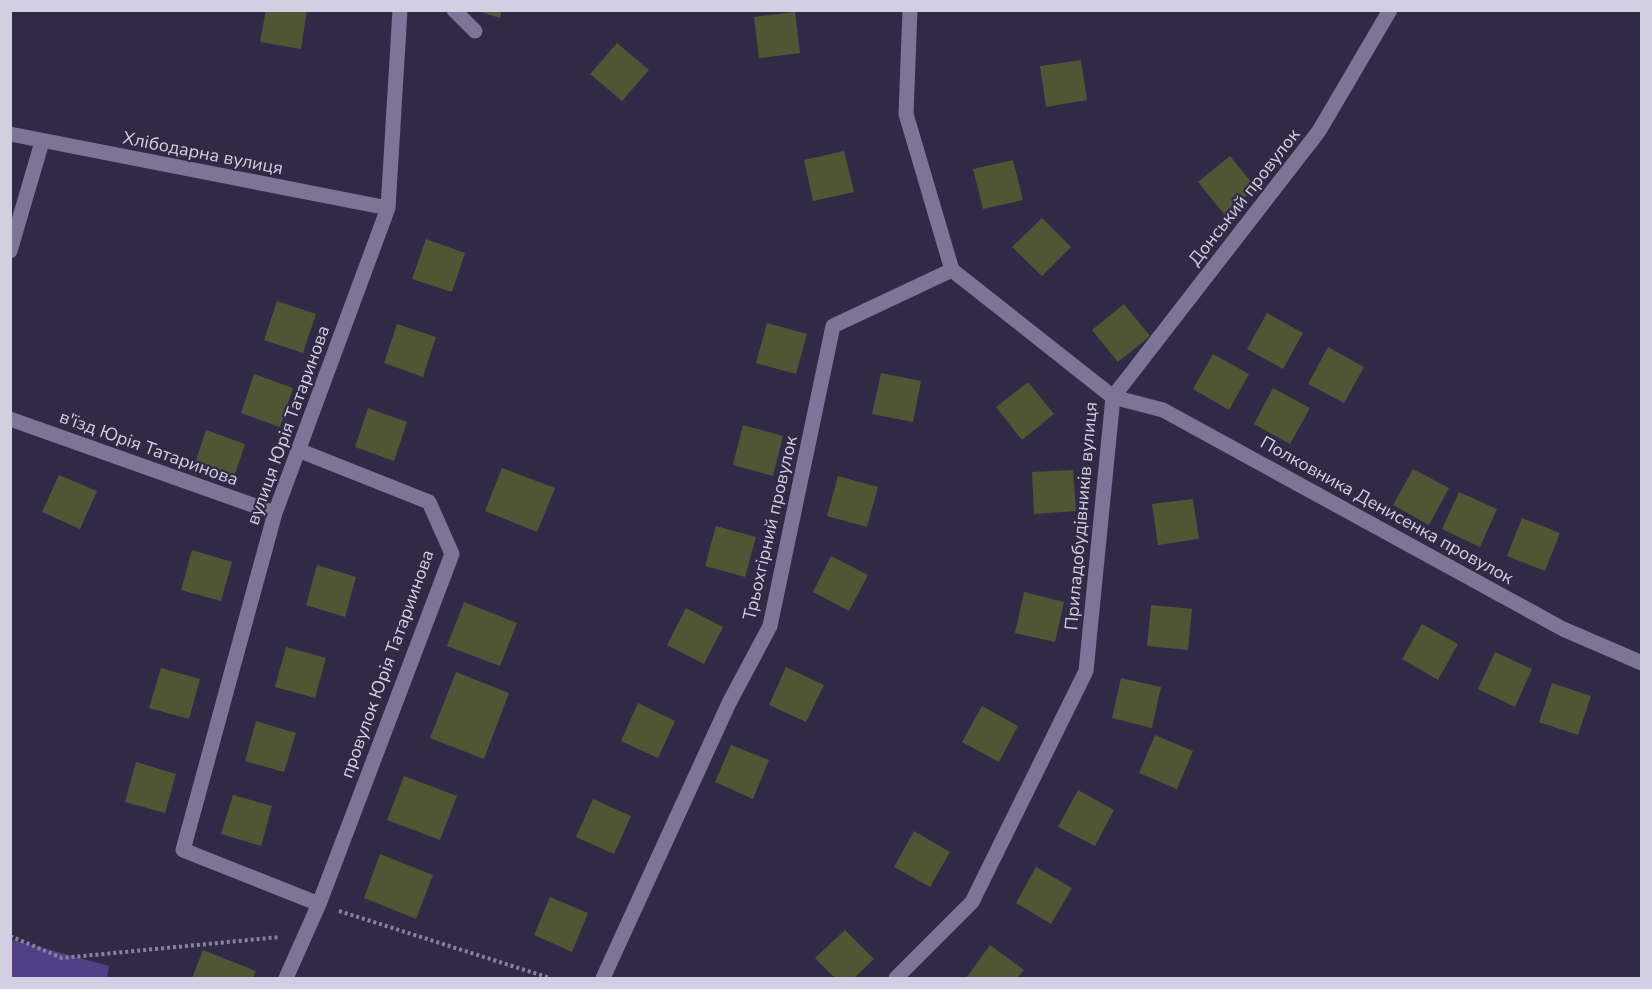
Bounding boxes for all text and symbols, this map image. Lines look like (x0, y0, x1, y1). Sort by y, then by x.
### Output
street label: Донський провулок (1183, 123, 1306, 271)
street label: Хлібодарна вулиця (121, 126, 285, 180)
street label: вулиця Юрія Татаринова (241, 322, 335, 528)
street label: Приладобудівників вулиця (1059, 401, 1103, 631)
street label: в'їзд Юрія Татаринова (56, 404, 242, 492)
street label: Полковника Денисенка провулок (1256, 430, 1518, 590)
street label: Трьохгірний провулок (737, 433, 803, 623)
street label: провулок Юрія Татариинова (334, 547, 440, 781)

